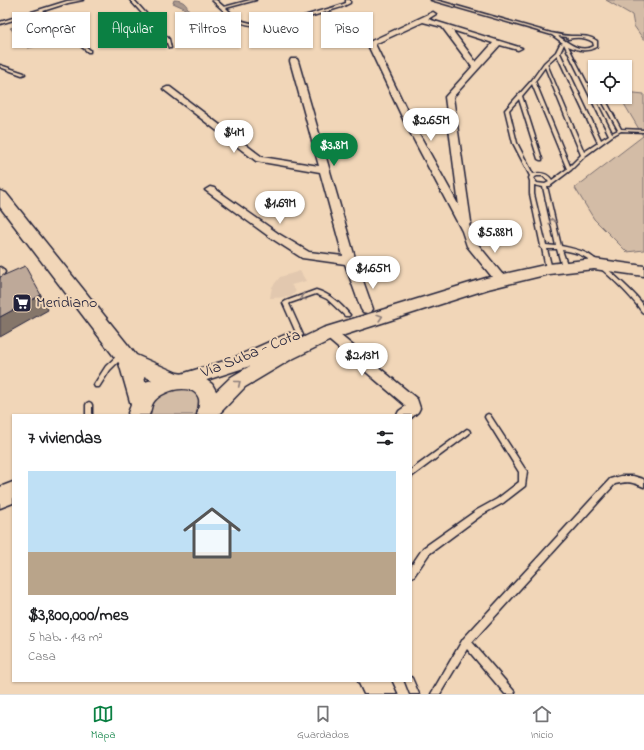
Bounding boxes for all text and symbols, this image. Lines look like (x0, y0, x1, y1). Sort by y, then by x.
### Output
chip: Comprar (12, 12, 90, 48)
chip: Alquilar (98, 12, 167, 48)
chip: Filtros (175, 12, 241, 48)
chip: Nuevo (249, 12, 313, 48)
chip: Piso (321, 12, 373, 48)
map controls (588, 60, 632, 104)
button: locate (588, 60, 632, 104)
pin: $2.65M (398, 108, 464, 142)
text: $2.65M (412, 111, 450, 130)
pin: $4M (215, 120, 253, 154)
text: $4M (223, 123, 245, 142)
pin: $3.8M (306, 133, 362, 167)
text: $3.8M (320, 136, 348, 155)
pin: $1.69M (247, 191, 313, 225)
text: $1.69M (264, 194, 296, 213)
one-way arrow (549, 218, 557, 224)
pin: $5.88M (462, 220, 528, 254)
text: $5.88M (477, 223, 513, 242)
pin: $1.65M (340, 256, 406, 290)
text: $1.65M (355, 259, 391, 278)
place label: Meridiano (36, 291, 97, 315)
supermarket icon: Meridiano (11, 292, 33, 314)
one-way arrow (300, 292, 307, 300)
one-way arrow (377, 313, 384, 322)
street label: Vía Suba - Cota (197, 323, 304, 385)
pin: $2.13M (329, 343, 395, 377)
text: $2.13M (345, 346, 379, 365)
one-way arrow (233, 381, 240, 388)
text: 7 viviendas (28, 426, 102, 451)
icon: filters (374, 427, 396, 449)
icon: home (176, 497, 248, 569)
text: $3,800,000/mes (28, 603, 129, 628)
text: 5 hab. · 143 m² (28, 628, 103, 647)
text: Casa (28, 647, 56, 666)
tab: Mapa (91, 703, 115, 743)
tab: Guardados (297, 703, 349, 743)
tab: Inicio (531, 703, 553, 743)

